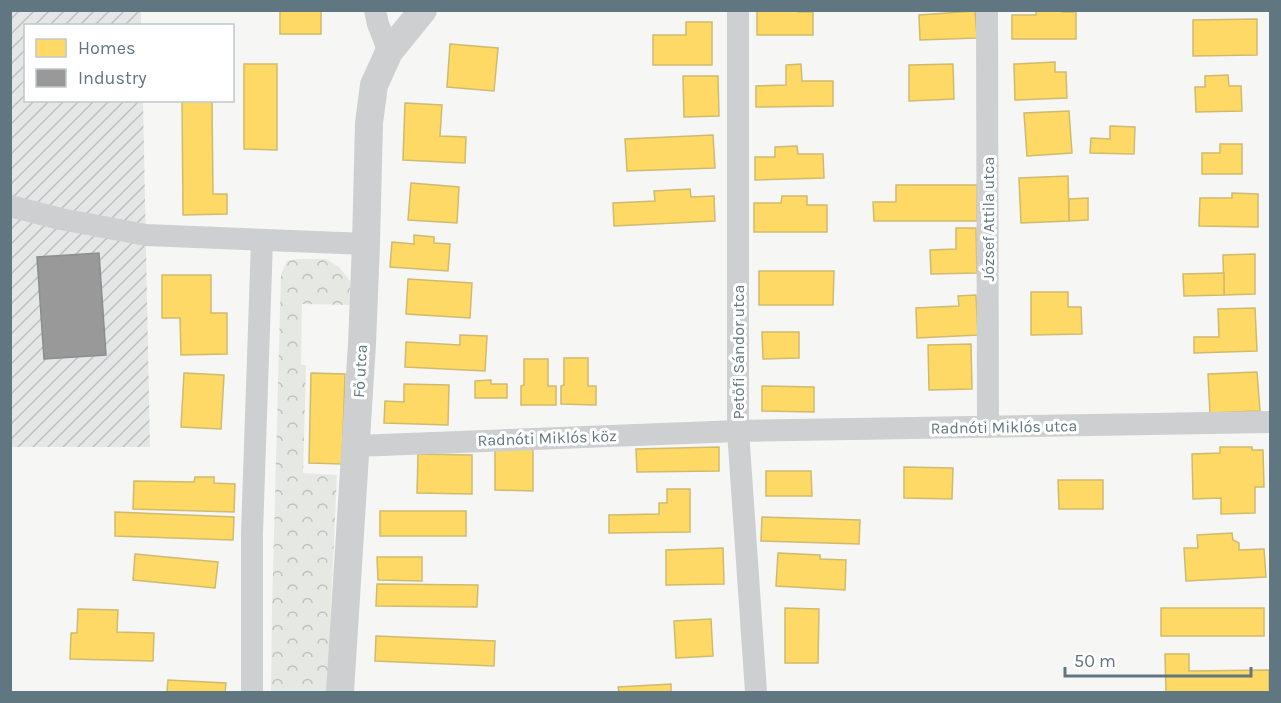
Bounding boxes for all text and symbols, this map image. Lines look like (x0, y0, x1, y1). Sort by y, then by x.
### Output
legend (24, 24, 234, 102)
text: Homes (78, 37, 135, 59)
text: Industry (78, 67, 147, 89)
street label: József Attila utca (979, 157, 998, 281)
street label: Petőfi Sándor utca (729, 285, 748, 419)
street label: Fő utca (349, 344, 371, 398)
street label: Radnóti Miklós utca (931, 416, 1077, 438)
street label: Radnóti Miklós köz (477, 426, 617, 450)
scale bar (1065, 640, 1251, 678)
text: 50 m (1074, 650, 1116, 672)

